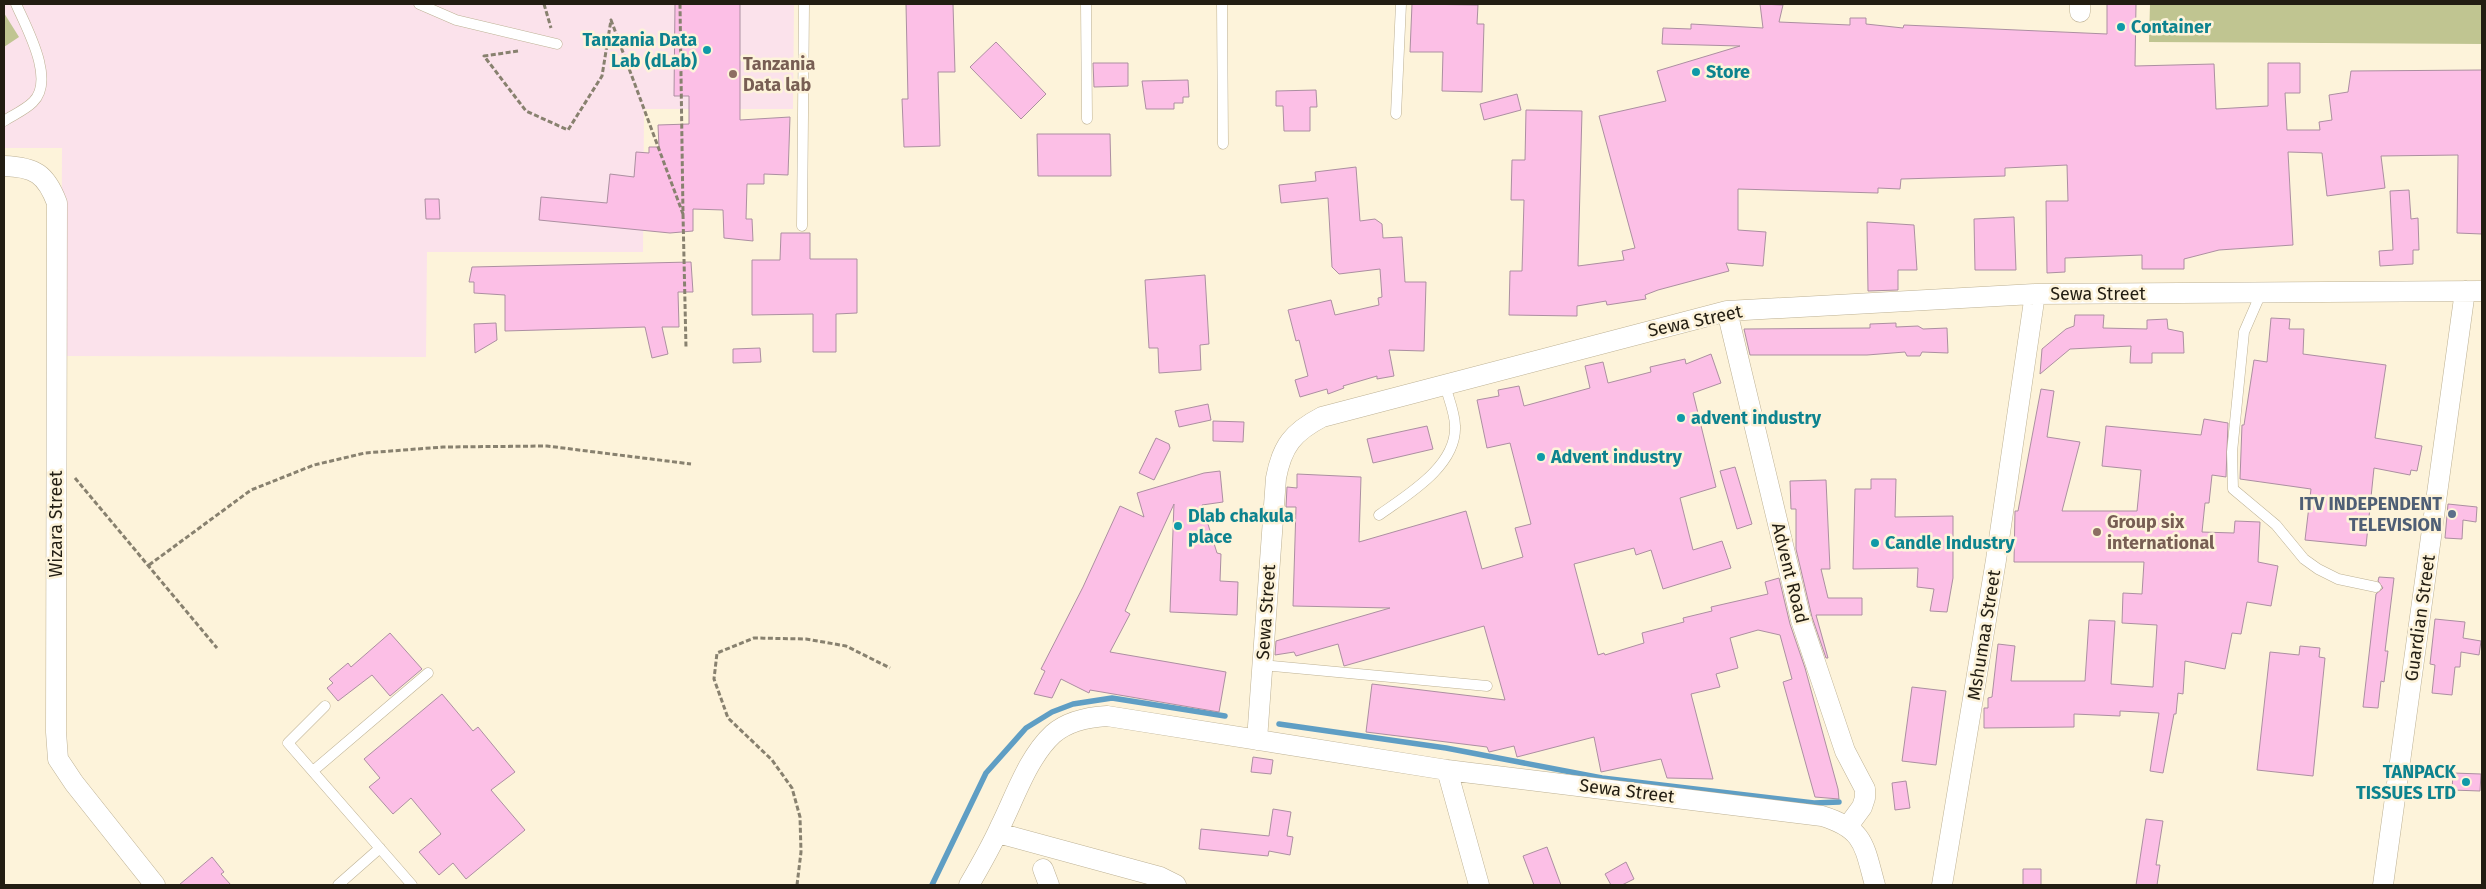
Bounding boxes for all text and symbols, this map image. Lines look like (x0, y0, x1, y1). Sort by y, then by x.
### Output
place label: Container (2131, 16, 2212, 38)
marker: Container (2115, 21, 2127, 33)
place label: Tanzania Data Lab (dLab) (582, 29, 697, 72)
marker: Tanzania Data Lab (dLab) (701, 44, 713, 56)
place label: Tanzania Data lab (743, 53, 815, 96)
place label: Store (1706, 61, 1750, 83)
marker: Store (1690, 66, 1702, 78)
marker: Tanzania Data lab (727, 68, 739, 80)
street label: Sewa Street (2050, 283, 2146, 305)
street label: Sewa Street (1646, 300, 1745, 342)
place label: advent industry (1691, 407, 1822, 429)
marker: advent industry (1675, 412, 1687, 424)
place label: Advent industry (1550, 446, 1682, 468)
marker: Advent industry (1535, 451, 1547, 463)
street label: Wizara Street (45, 470, 67, 578)
place label: ITV INDEPENDENT TELEVISION (2299, 493, 2442, 536)
place label: Dlab chakula place (1188, 505, 1294, 548)
marker: ITV INDEPENDENT TELEVISION (2446, 508, 2458, 520)
place label: Group six international (2107, 511, 2215, 554)
marker: Dlab chakula place (1172, 520, 1184, 532)
street label: Advent Road (1767, 520, 1813, 626)
marker: Group six international (2091, 526, 2103, 538)
place label: Candle Industry (1885, 532, 2015, 554)
marker: Candle Industry (1869, 537, 1881, 549)
street label: Guardian Street (2400, 553, 2440, 683)
street label: Sewa Street (1252, 563, 1280, 661)
street label: Mshumaa Street (1963, 568, 2005, 702)
place label: TANPACK TISSUES LTD (2356, 761, 2457, 804)
street label: Sewa Street (1578, 774, 1676, 808)
marker: TANPACK TISSUES LTD (2460, 776, 2472, 788)

